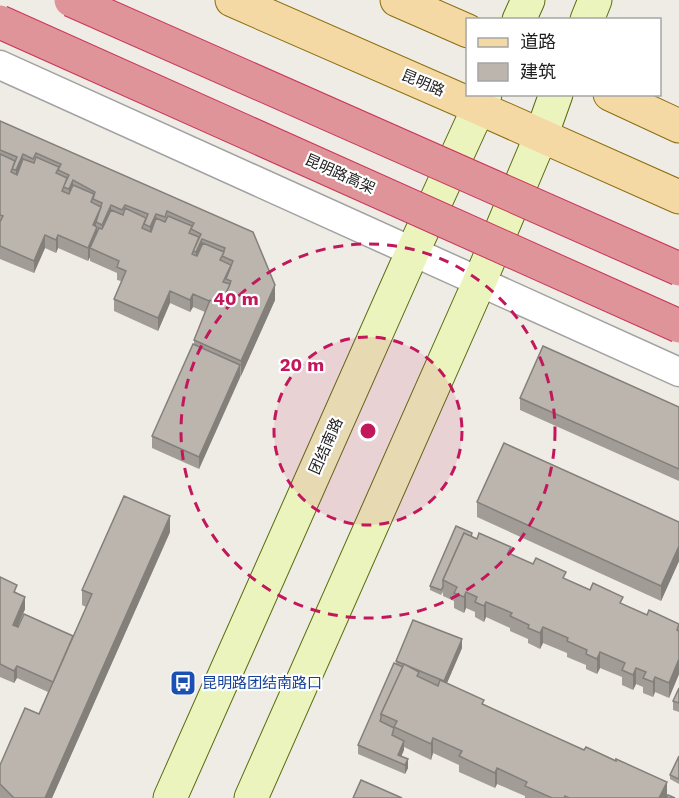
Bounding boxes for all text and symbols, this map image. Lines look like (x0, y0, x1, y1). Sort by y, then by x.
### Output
legend (466, 18, 661, 96)
text: 道路 (520, 31, 556, 52)
text: 建筑 (520, 61, 556, 82)
street label: 昆明路 (399, 66, 447, 100)
street label: 昆明路高架 (302, 151, 378, 197)
text: 40 m (213, 288, 259, 309)
text: 20 m (280, 354, 324, 375)
street label: 团结南路 (306, 415, 346, 477)
centre of rings (358, 421, 378, 441)
bus stop icon: 昆明路团结南路口 (168, 668, 198, 698)
place label: 昆明路团结南路口 (202, 674, 322, 692)

